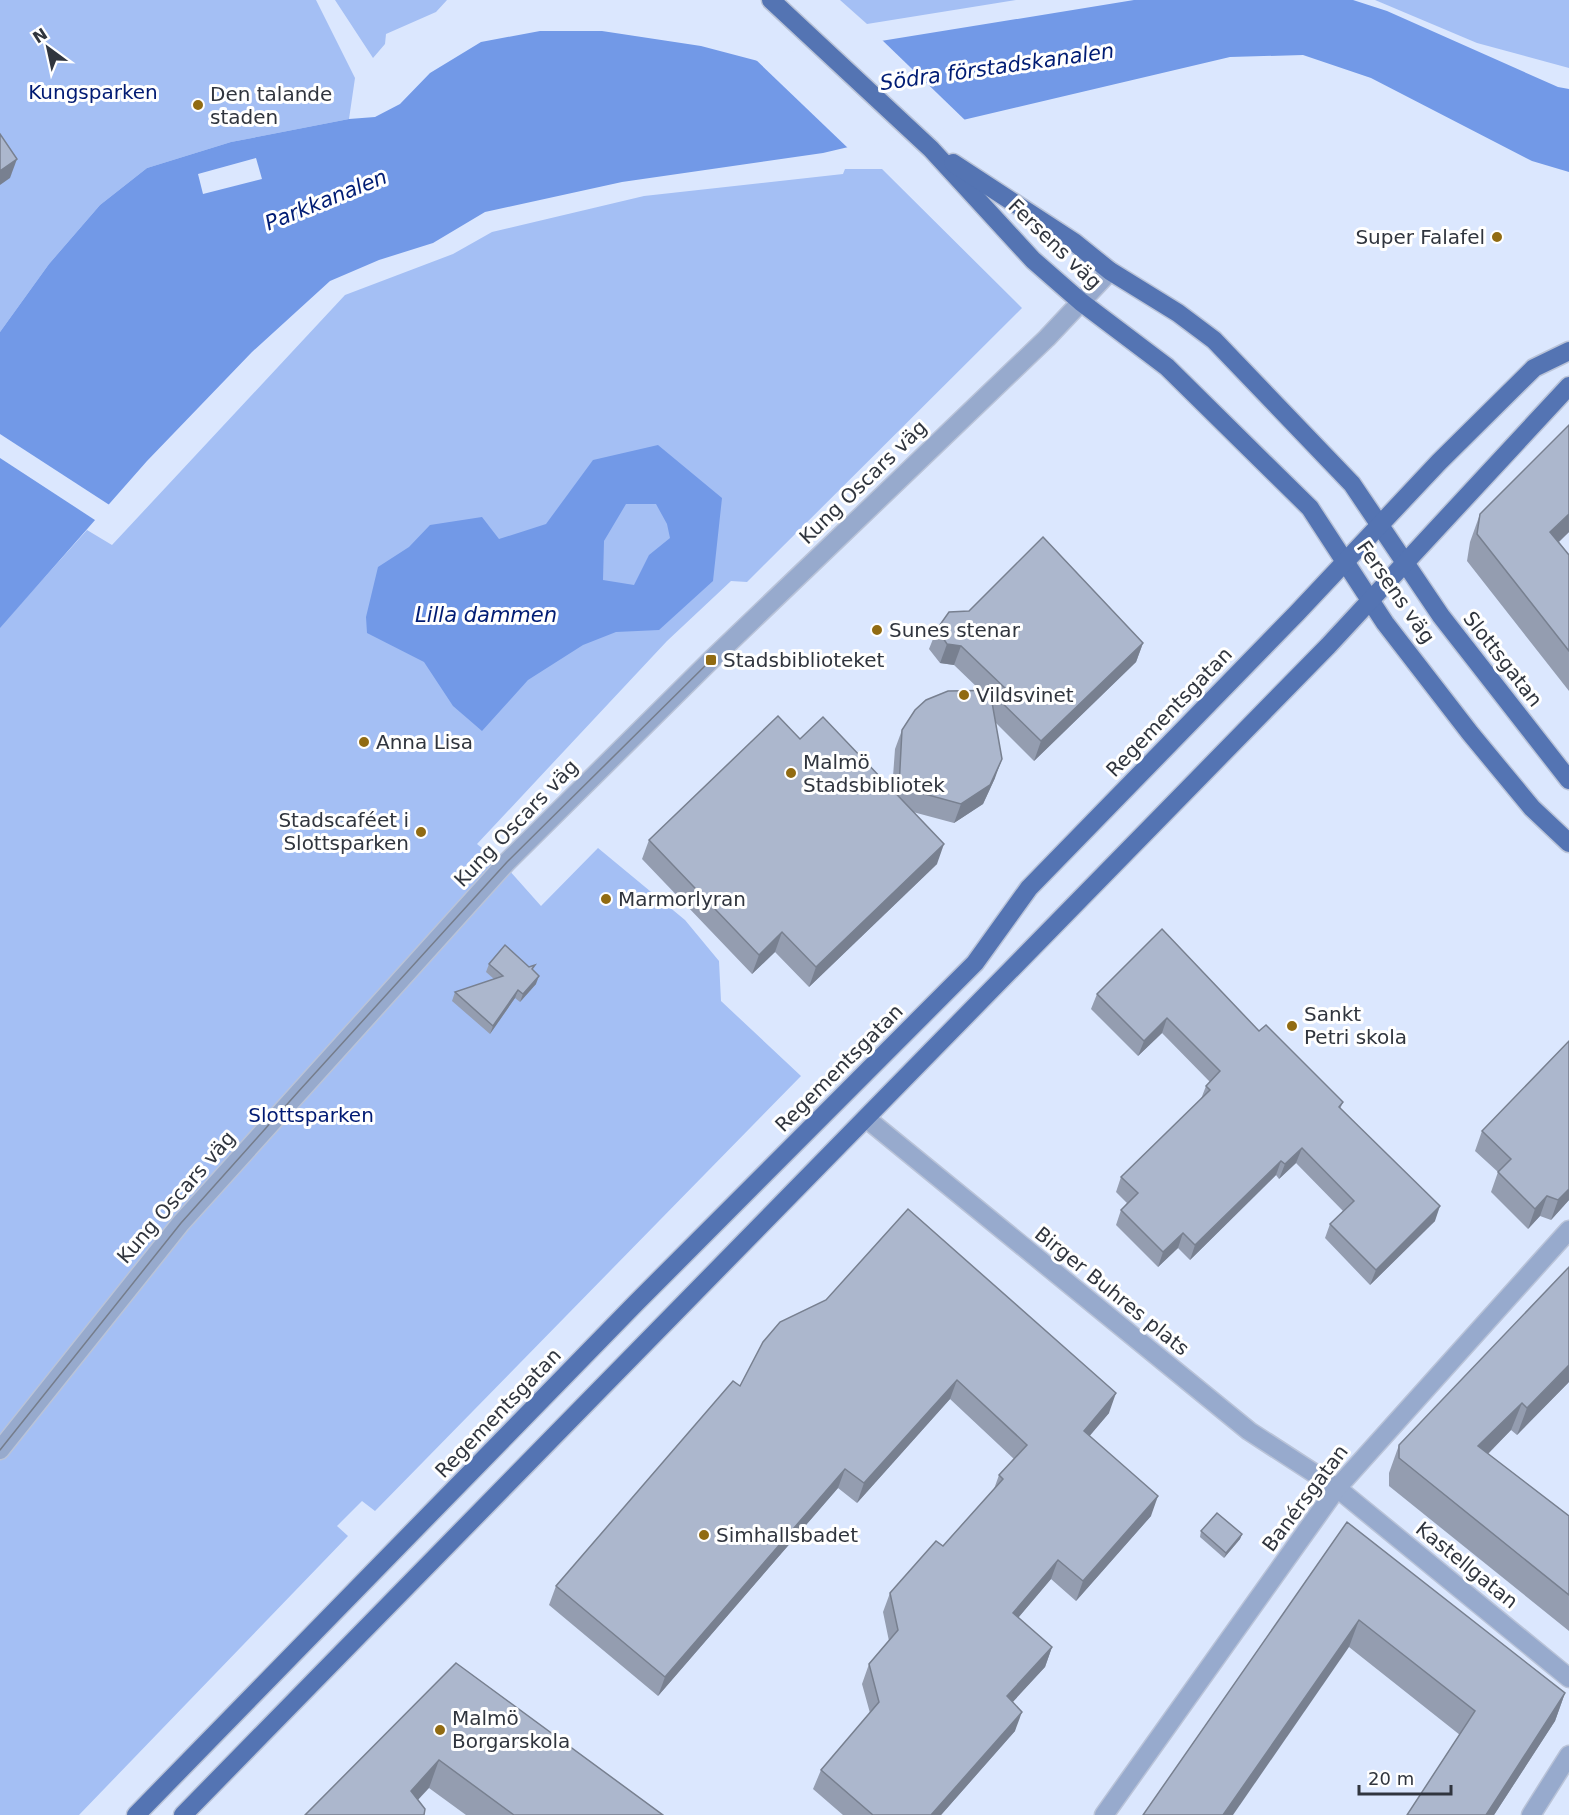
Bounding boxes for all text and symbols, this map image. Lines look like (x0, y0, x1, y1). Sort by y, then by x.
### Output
north arrow (18, 18, 78, 78)
text: N (29, 24, 51, 47)
water label: Södra förstadskanalen (878, 39, 1116, 95)
park label: Kungsparken (28, 80, 158, 104)
place label: Den talande staden (210, 82, 332, 129)
marker: Den talande staden (191, 98, 205, 112)
water label: Parkkanalen (261, 165, 391, 235)
street label: Fersens väg (1004, 194, 1106, 294)
place label: Super Falafel (1355, 225, 1485, 249)
marker: Super Falafel (1490, 230, 1504, 244)
street label: Kung Oscars väg (794, 415, 932, 549)
street label: Fersens väg (1352, 536, 1440, 648)
water label: Lilla dammen (415, 603, 557, 627)
street label: Slottsgatan (1458, 607, 1548, 711)
place label: Sunes stenar (889, 618, 1021, 642)
marker: Sunes stenar (870, 623, 884, 637)
street label: Regementsgatan (1101, 642, 1237, 782)
place label: Stadsbiblioteket (723, 648, 885, 672)
marker: Stadsbiblioteket (704, 653, 718, 667)
place label: Vildsvinet (976, 683, 1074, 707)
marker: Vildsvinet (957, 688, 971, 702)
place label: Anna Lisa (376, 730, 473, 754)
marker: Anna Lisa (357, 735, 371, 749)
place label: Malmö Stadsbibliotek (803, 750, 945, 797)
street label: Kung Oscars väg (449, 754, 583, 892)
marker: Malmö Stadsbibliotek (784, 766, 798, 780)
place label: Stadscaféet i Slottsparken (278, 808, 409, 855)
marker: Stadscaféet i Slottsparken (414, 825, 428, 839)
place label: Marmorlyran (618, 887, 746, 911)
marker: Marmorlyran (599, 892, 613, 906)
street label: Regementsgatan (770, 999, 908, 1137)
place label: Sankt Petri skola (1304, 1002, 1407, 1049)
marker: Sankt Petri skola (1285, 1019, 1299, 1033)
park label: Slottsparken (248, 1103, 374, 1127)
street label: Kung Oscars väg (112, 1126, 240, 1268)
street label: Birger Buhres plats (1030, 1221, 1194, 1361)
street label: Regementsgatan (430, 1343, 566, 1483)
street label: Banérsgatan (1257, 1440, 1353, 1556)
street label: Kastellgatan (1411, 1517, 1523, 1613)
place label: Simhallsbadet (716, 1523, 858, 1547)
marker: Simhallsbadet (697, 1528, 711, 1542)
place label: Malmö Borgarskola (452, 1706, 570, 1753)
marker: Malmö Borgarskola (433, 1723, 447, 1737)
scale bar (1359, 1758, 1450, 1796)
text: 20 m (1368, 1768, 1414, 1789)

